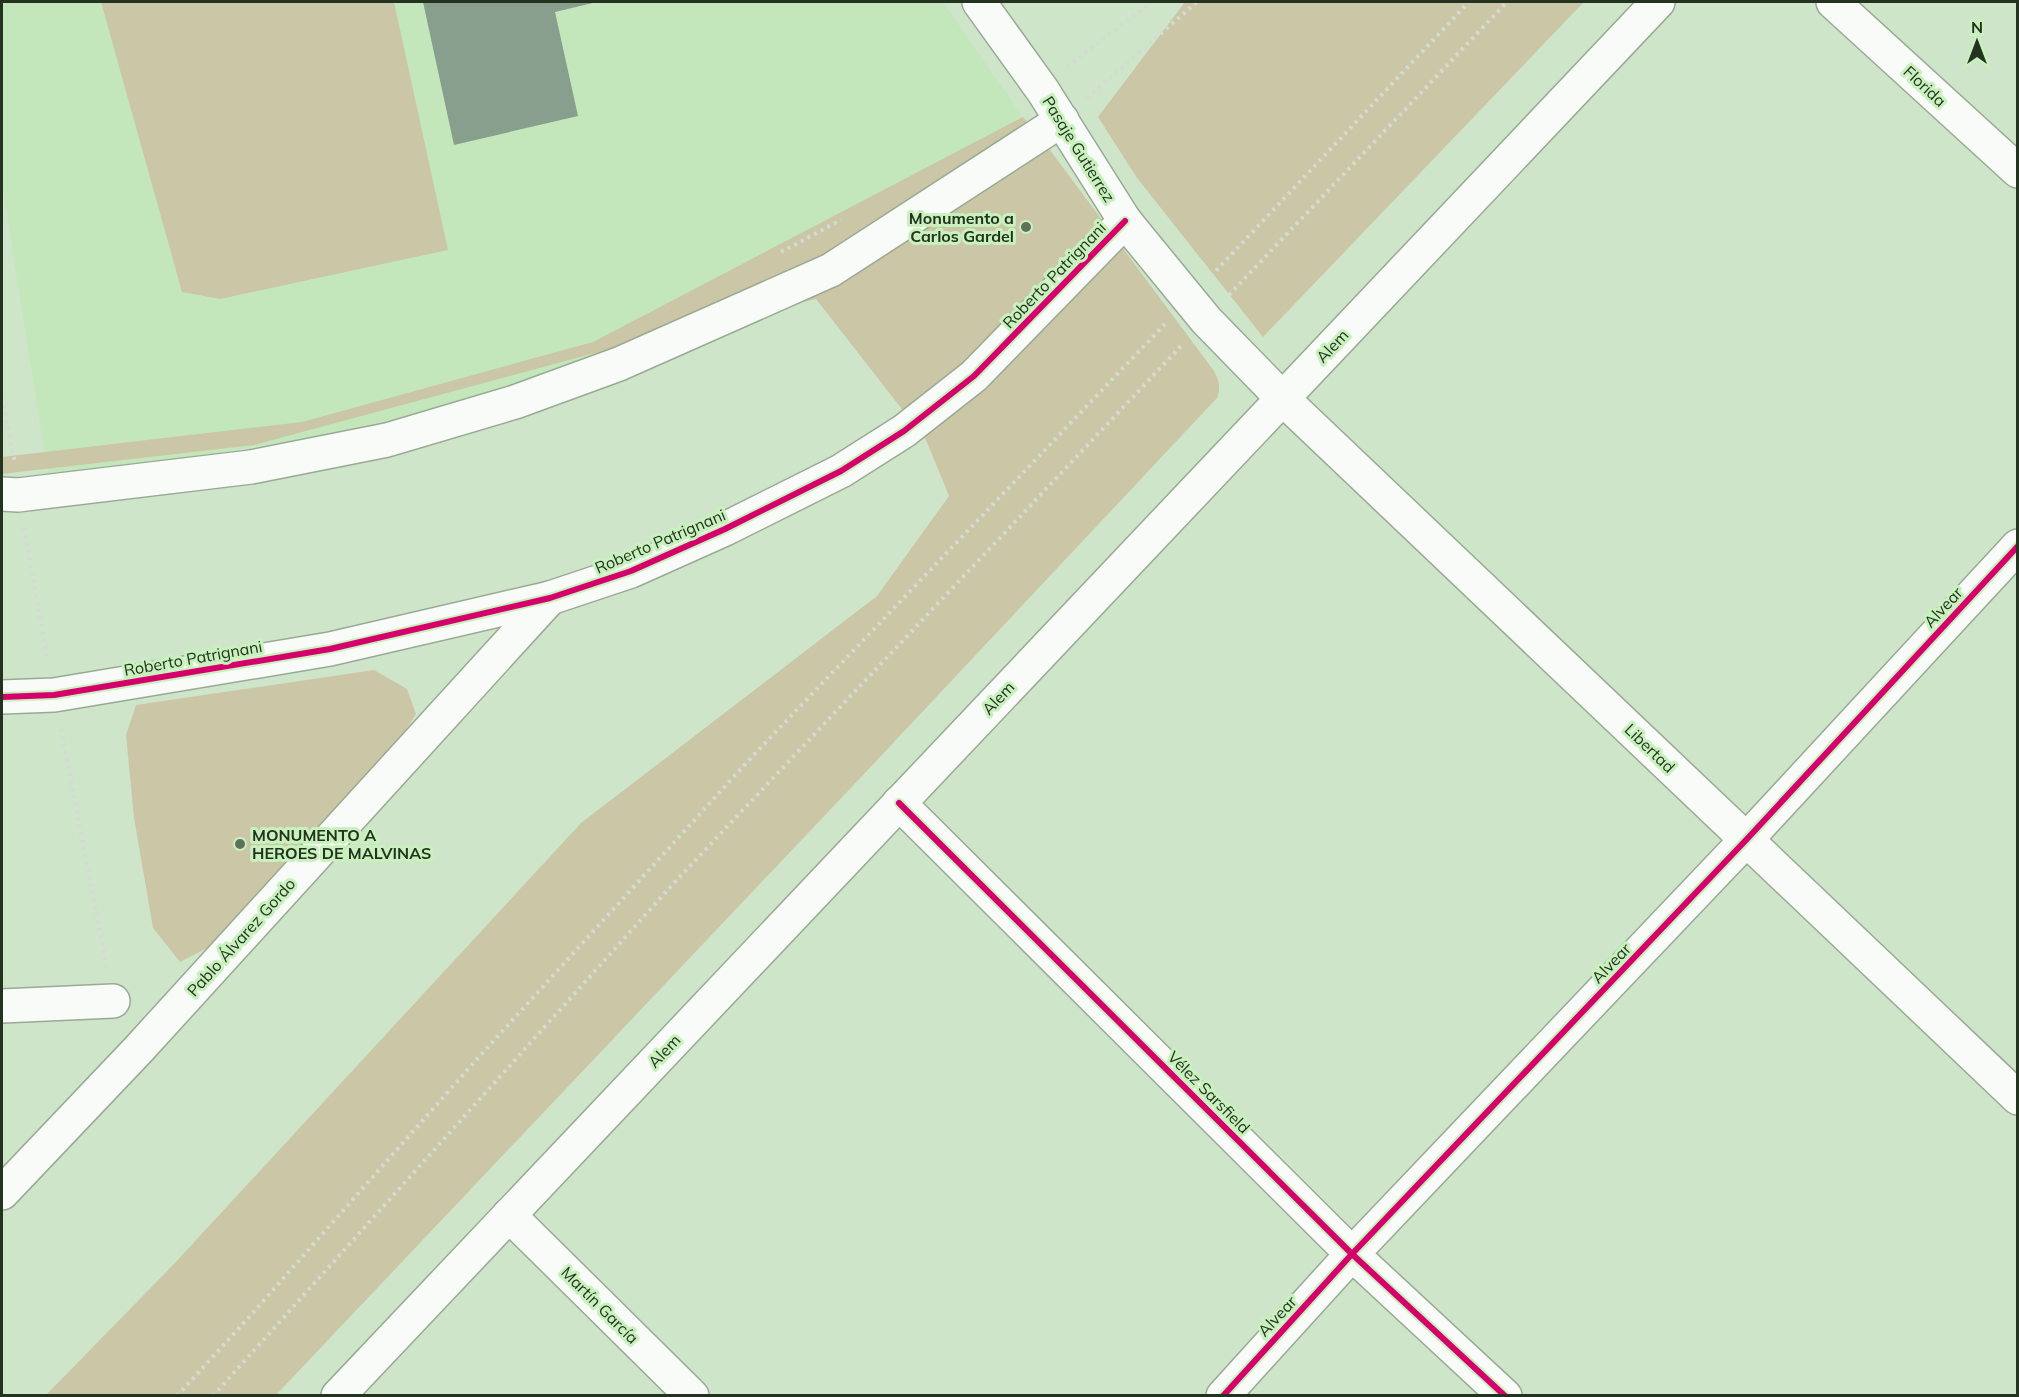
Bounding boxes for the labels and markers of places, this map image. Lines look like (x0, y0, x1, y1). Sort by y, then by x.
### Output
place label: Monumento a Carlos Gardel (909, 208, 1014, 246)
marker: Monumento a Carlos Gardel (1019, 220, 1033, 234)
place label: MONUMENTO A HEROES DE MALVINAS (252, 825, 431, 863)
marker: MONUMENTO A HEROES DE MALVINAS (233, 837, 247, 851)

